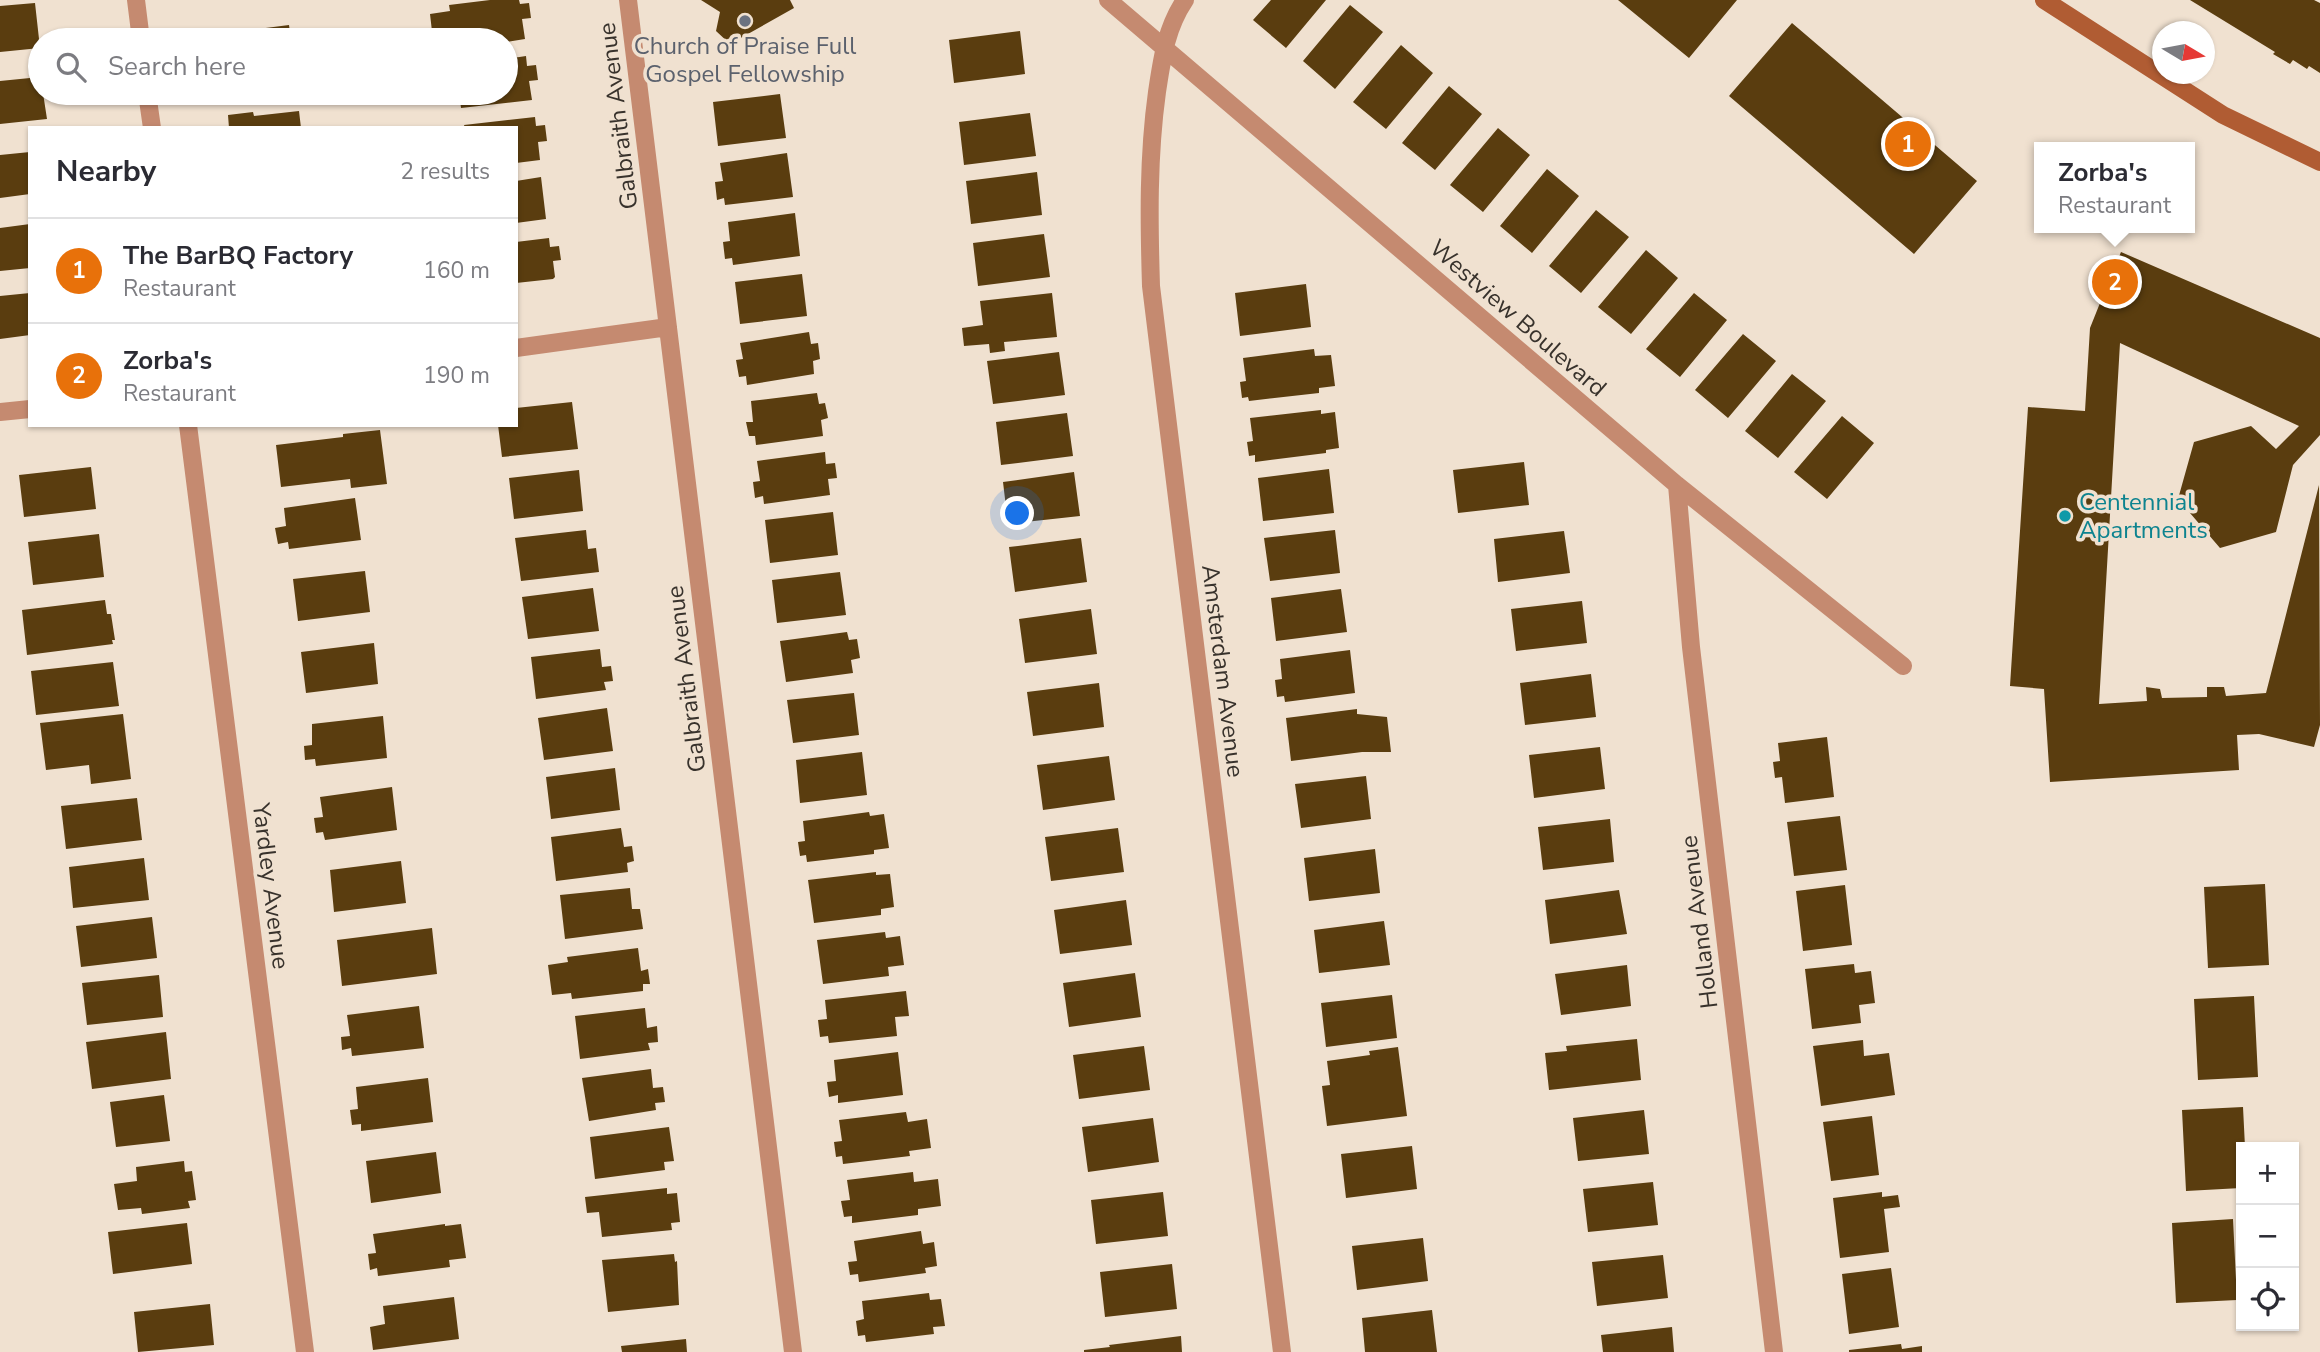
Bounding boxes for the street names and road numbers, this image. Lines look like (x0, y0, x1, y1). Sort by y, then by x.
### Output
street label: Galbraith Avenue (591, 21, 645, 211)
street label: Westview Boulevard (1423, 232, 1613, 404)
street label: Amsterdam Avenue (1194, 563, 1252, 779)
street label: Galbraith Avenue (659, 584, 713, 774)
street label: Yardley Avenue (245, 800, 297, 971)
street label: Holland Avenue (1673, 834, 1725, 1010)

